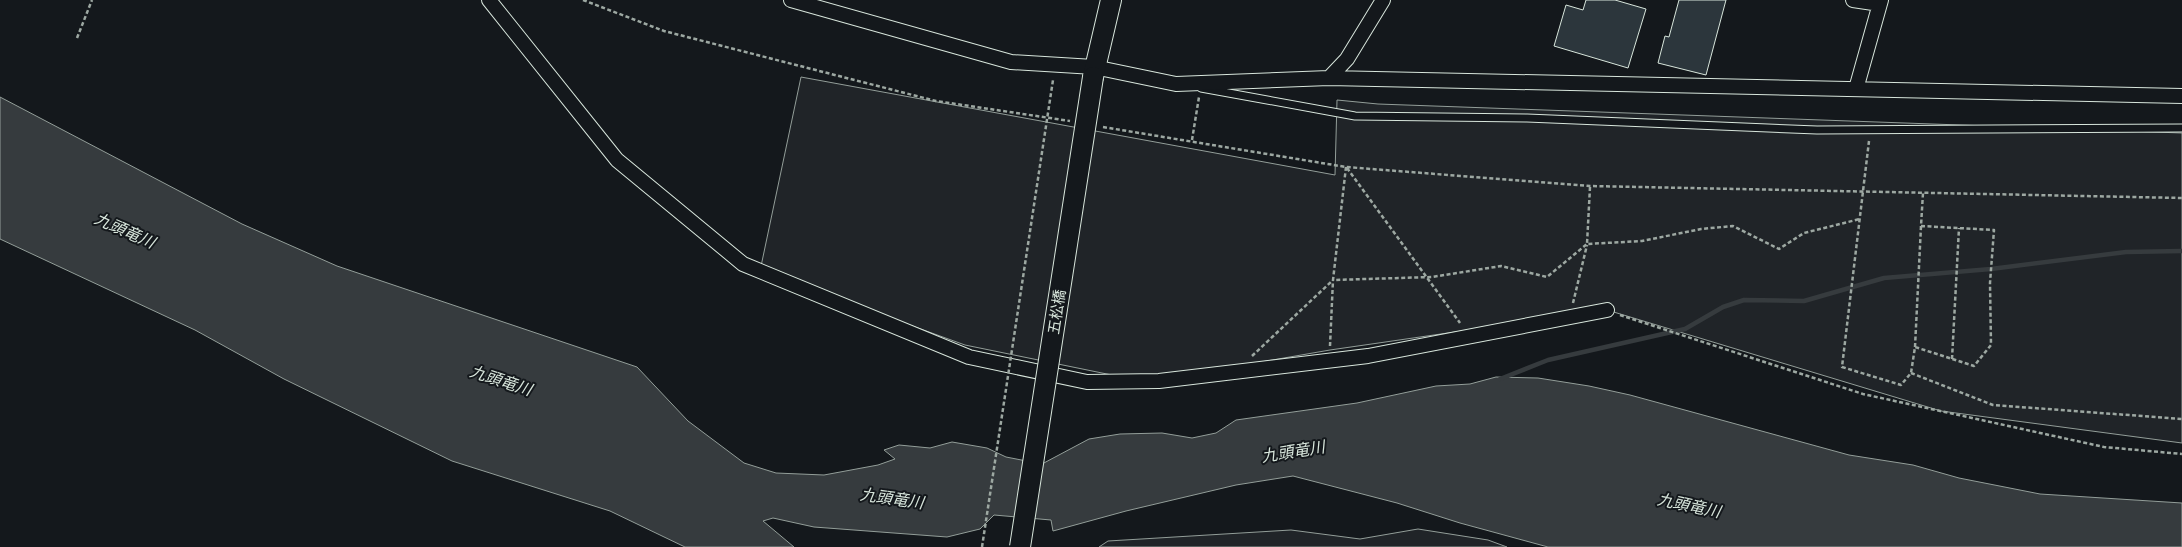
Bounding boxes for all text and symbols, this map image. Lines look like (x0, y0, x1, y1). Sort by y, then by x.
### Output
water label: 九頭竜川 (92, 208, 160, 252)
street label: 五松橋 (1044, 288, 1068, 335)
water label: 九頭竜川 (468, 361, 536, 399)
water label: 九頭竜川 (1260, 436, 1328, 465)
water label: 九頭竜川 (859, 484, 927, 512)
water label: 九頭竜川 (1656, 489, 1724, 521)

